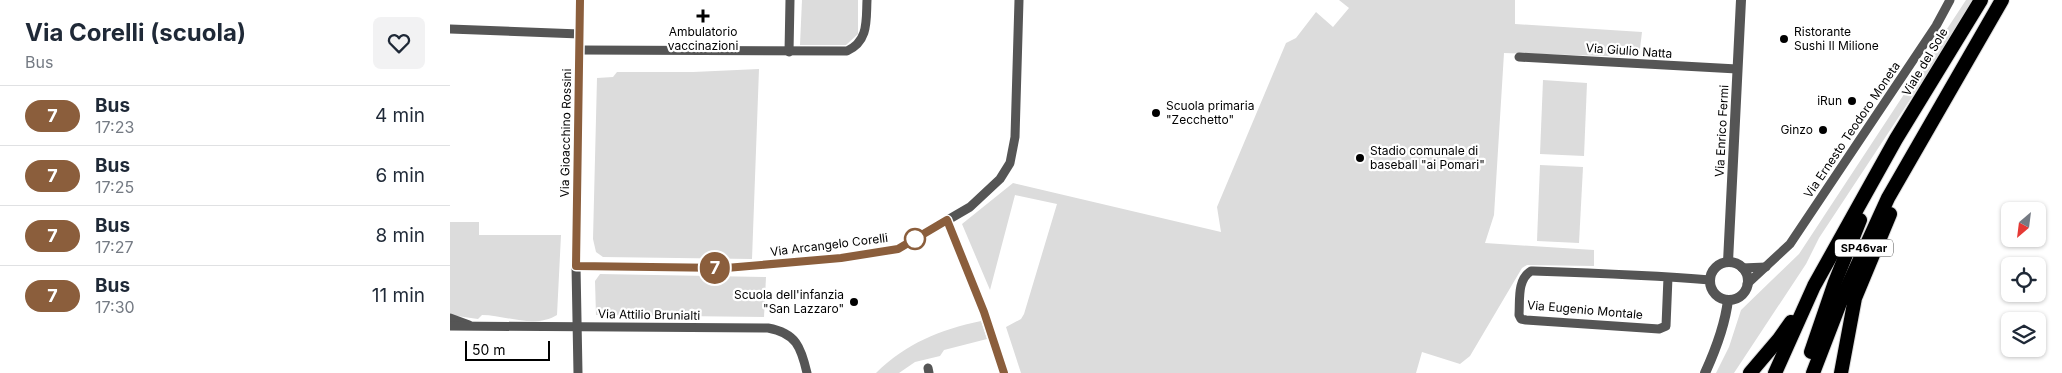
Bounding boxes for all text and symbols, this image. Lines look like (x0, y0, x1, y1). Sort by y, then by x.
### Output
marker: Ambulatorio vaccinazioni (696, 9, 710, 23)
button: heart (373, 17, 425, 69)
text: Via Corelli (scuola) (25, 18, 246, 47)
place label: Ambulatorio vaccinazioni (668, 24, 738, 53)
place label: Ristorante Sushi Il Milione (1794, 24, 1879, 53)
street label: Viale del Sole (1898, 25, 1951, 98)
marker: Ristorante Sushi Il Milione (1778, 33, 1790, 45)
street label: Via Giulio Natta (1585, 40, 1673, 61)
text: Bus (25, 52, 53, 72)
street label: Via Ernesto Teodoro Moneta (1800, 59, 1903, 201)
street label: Via Gioacchino Rossini (557, 68, 574, 198)
street label: Via Enrico Fermi (1712, 84, 1731, 177)
place label: iRun (1817, 93, 1842, 108)
text: Bus (95, 94, 130, 117)
marker: iRun (1846, 95, 1858, 107)
place label: Scuola primaria "Zecchetto" (1166, 98, 1254, 127)
text: 4 min (375, 104, 425, 127)
text: 7 (47, 105, 58, 126)
marker: Scuola primaria "Zecchetto" (1150, 107, 1162, 119)
text: 17:23 (95, 117, 134, 137)
place label: Ginzo (1780, 122, 1813, 137)
marker: Ginzo (1817, 124, 1829, 136)
place label: Stadio comunale di baseball "ai Pomari" (1370, 143, 1485, 172)
marker: Stadio comunale di baseball "ai Pomari" (1354, 152, 1366, 164)
text: Bus (95, 154, 130, 177)
text: 6 min (375, 164, 425, 187)
text: 7 (47, 165, 58, 186)
text: 17:25 (95, 177, 134, 197)
north arrow (2001, 202, 2046, 248)
map controls (2001, 202, 2046, 357)
text: Bus (95, 214, 130, 237)
text: 8 min (375, 224, 425, 247)
text: 7 (47, 225, 58, 246)
unlabelled marker (904, 228, 926, 250)
street label: Via Arcangelo Corelli (769, 230, 889, 259)
text: 17:27 (95, 237, 133, 257)
road number: SP46var (1835, 240, 1893, 256)
line badge: 7 (699, 252, 731, 284)
text: 7 (710, 257, 720, 278)
button: locate (2001, 257, 2046, 302)
text: Bus (95, 274, 130, 297)
text: 11 min (372, 284, 425, 307)
text: 7 (47, 285, 58, 306)
place label: Scuola dell'infanzia "San Lazzaro" (734, 287, 844, 316)
marker: Scuola dell'infanzia "San Lazzaro" (848, 296, 860, 308)
text: 17:30 (95, 297, 135, 317)
street label: Via Eugenio Montale (1526, 297, 1644, 322)
street label: Via Attilio Brunialti (598, 306, 700, 323)
button: layers (2001, 312, 2046, 357)
scale bar (465, 338, 550, 361)
text: 50 m (472, 341, 506, 358)

